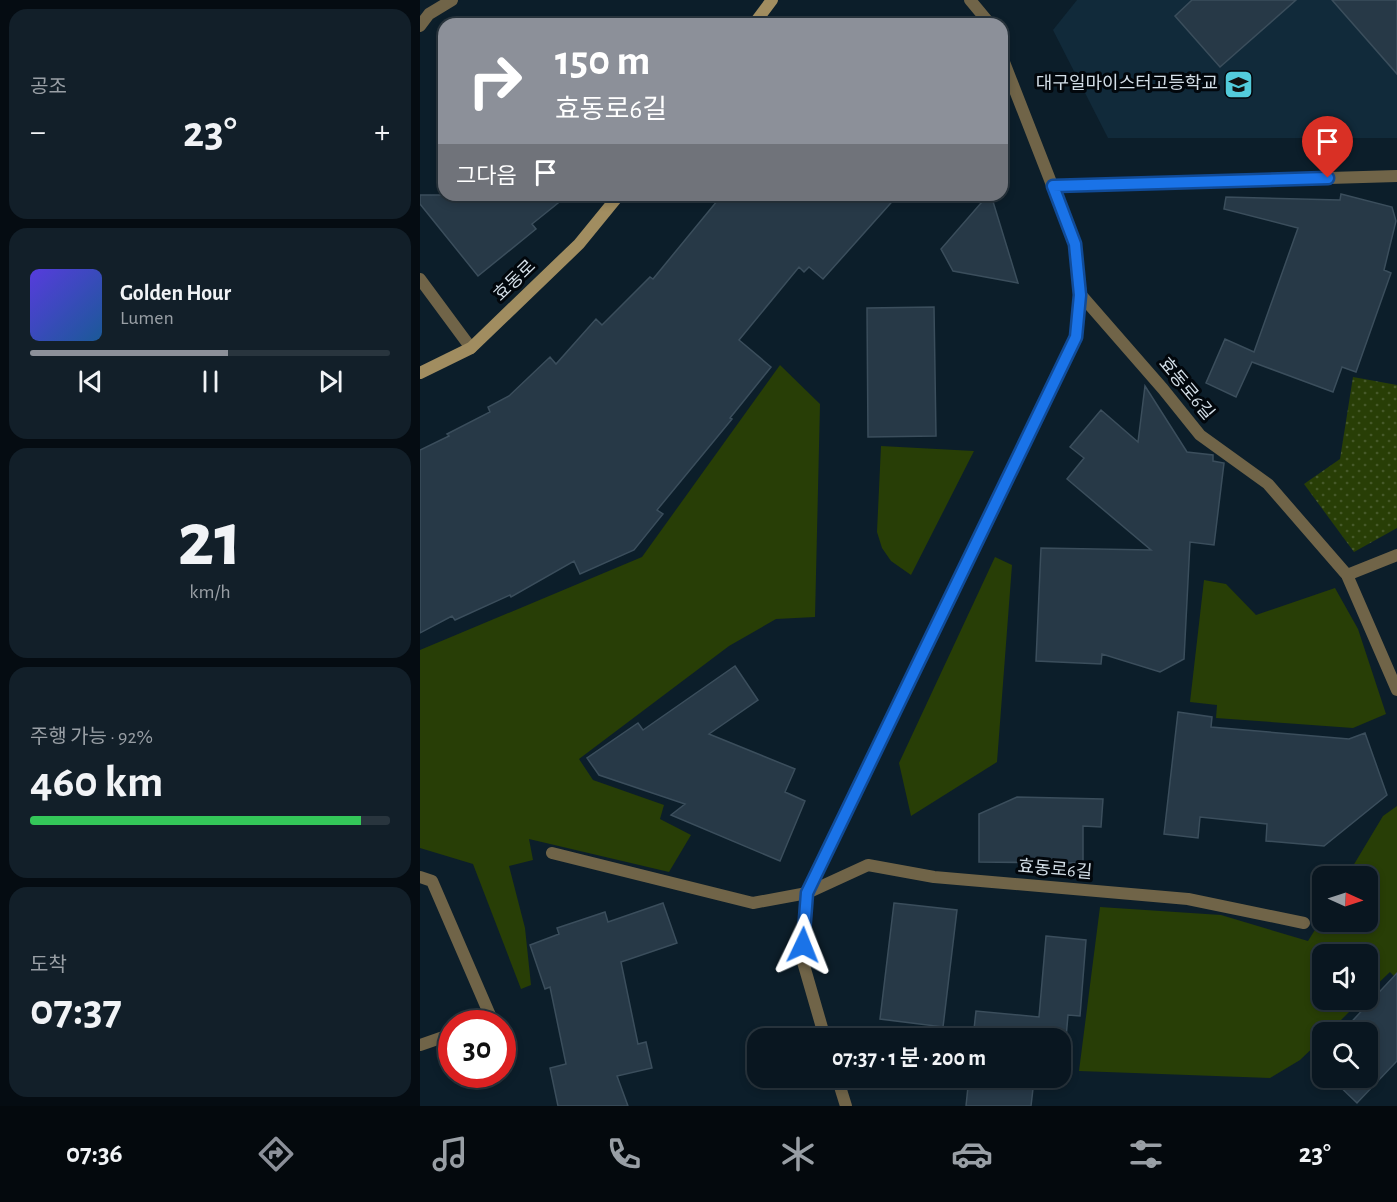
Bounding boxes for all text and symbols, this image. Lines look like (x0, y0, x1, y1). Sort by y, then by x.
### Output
text: 150 m (555, 40, 650, 82)
icon: right (456, 42, 534, 120)
school or university icon: 대구일마이스터고등학교 (1223, 68, 1255, 100)
place label: 대구일마이스터고등학교 (1036, 73, 1218, 93)
text: 공조 (30, 77, 67, 97)
text: 효동로6길 (555, 96, 667, 123)
text: 23° (183, 110, 237, 155)
text: − (30, 116, 46, 149)
text: + (374, 116, 390, 149)
pin (1302, 116, 1353, 178)
icon: arrive (1311, 125, 1344, 158)
icon: arrive (529, 156, 562, 189)
text: 그다음 (456, 165, 517, 187)
street label: 효동로 (490, 257, 539, 305)
text: Golden Hour (120, 282, 231, 304)
text: Lumen (120, 308, 174, 328)
street label: 효동로6길 (1155, 354, 1218, 423)
icon: previous (74, 365, 107, 398)
icon: pause (194, 365, 227, 398)
icon: next (314, 365, 347, 398)
text: 21 (178, 502, 242, 580)
text: km/h (189, 582, 231, 602)
text: 주행 가능 · 92% (30, 727, 153, 747)
text: 460 km (30, 760, 163, 805)
street label: 효동로6길 (1017, 857, 1093, 882)
north arrow (1312, 866, 1378, 932)
map controls (1312, 866, 1378, 1088)
position arrow (771, 913, 835, 977)
button: sound (1312, 944, 1378, 1010)
text: 도착 (30, 955, 67, 975)
text: 07:37 (30, 988, 122, 1033)
speed limit sign: 30 (438, 1010, 516, 1088)
button: search (1312, 1022, 1378, 1088)
text: 07:37 · 1 분 · 200 m (832, 1047, 986, 1069)
icon: directions (255, 1133, 297, 1175)
icon: music (429, 1133, 471, 1175)
icon: phone (603, 1133, 645, 1175)
icon: climate (777, 1133, 819, 1175)
icon: car (951, 1133, 993, 1175)
icon: filters (1125, 1133, 1167, 1175)
text: 07:36 (66, 1140, 123, 1167)
text: 23° (1299, 1140, 1331, 1167)

